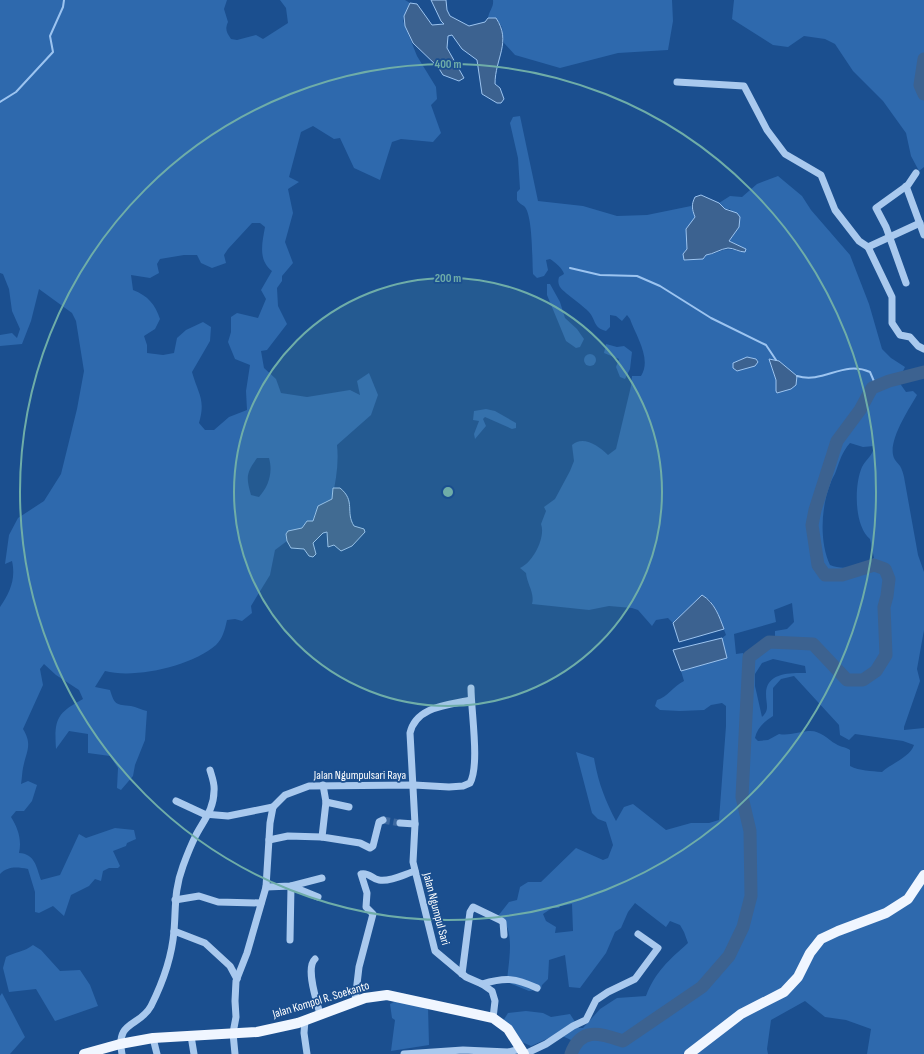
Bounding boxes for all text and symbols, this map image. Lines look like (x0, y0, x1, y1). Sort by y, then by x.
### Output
text: 400 m (435, 57, 461, 72)
text: 200 m (435, 271, 461, 286)
centre of rings (441, 485, 455, 499)
street label: Jalan Ngumpulsari Raya (313, 768, 407, 783)
street label: Jalan Ngumpul Sari (419, 870, 453, 947)
street label: Jalan Kompol R. Soekanto (270, 978, 371, 1022)

